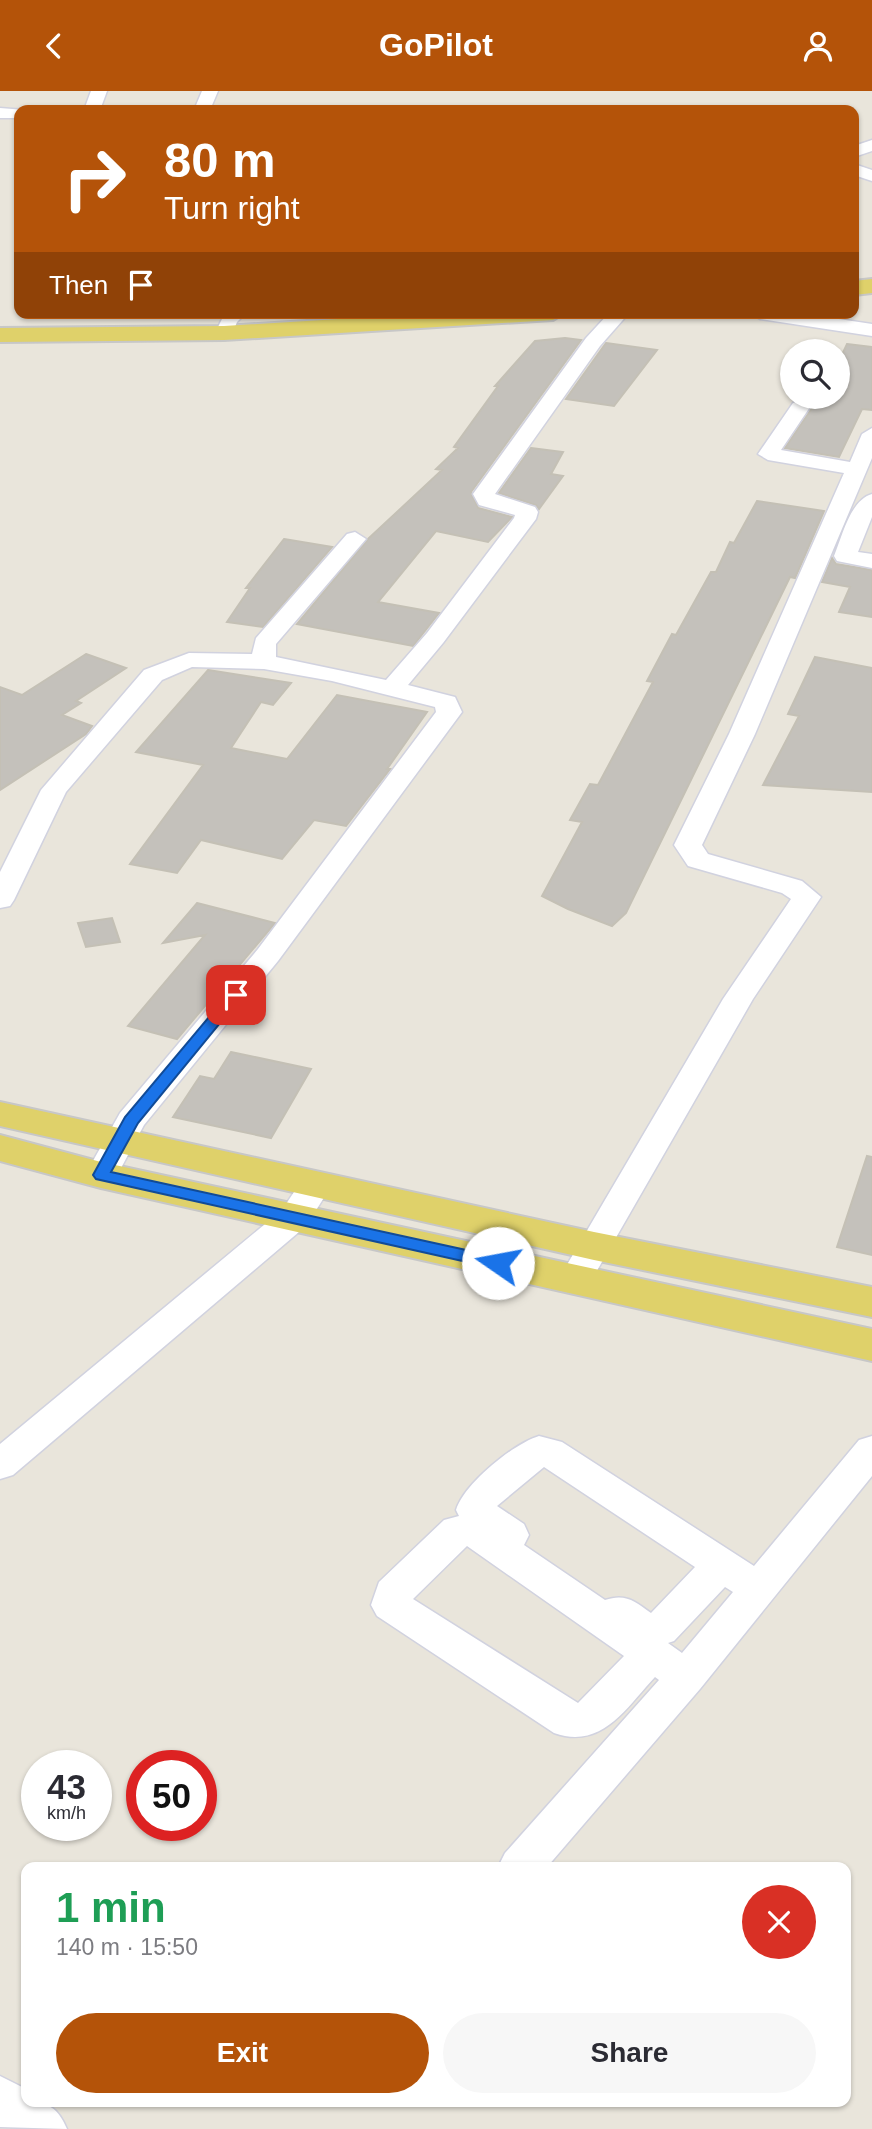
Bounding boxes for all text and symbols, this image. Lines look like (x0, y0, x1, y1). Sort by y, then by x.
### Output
icon: back (35, 27, 73, 65)
text: GoPilot (379, 27, 493, 63)
icon: person (799, 27, 837, 65)
icon: right (49, 133, 140, 224)
text: 80 m (164, 133, 276, 187)
text: Turn right (164, 190, 300, 226)
icon: arrive (122, 266, 160, 304)
text: Then (49, 270, 108, 300)
map controls (780, 339, 850, 409)
button: search (780, 339, 850, 409)
pin (206, 965, 266, 1025)
icon: arrive (217, 976, 255, 1014)
position arrow (461, 1226, 535, 1300)
speed limit sign: 50 (126, 1750, 217, 1841)
text: 43 (47, 1767, 86, 1806)
text: km/h (47, 1803, 86, 1823)
text: 1 min (56, 1884, 166, 1931)
button: close (742, 1885, 816, 1959)
text: 140 m · 15:50 (56, 1934, 198, 1960)
button: Exit (56, 2013, 429, 2093)
button: Share (443, 2013, 816, 2093)

